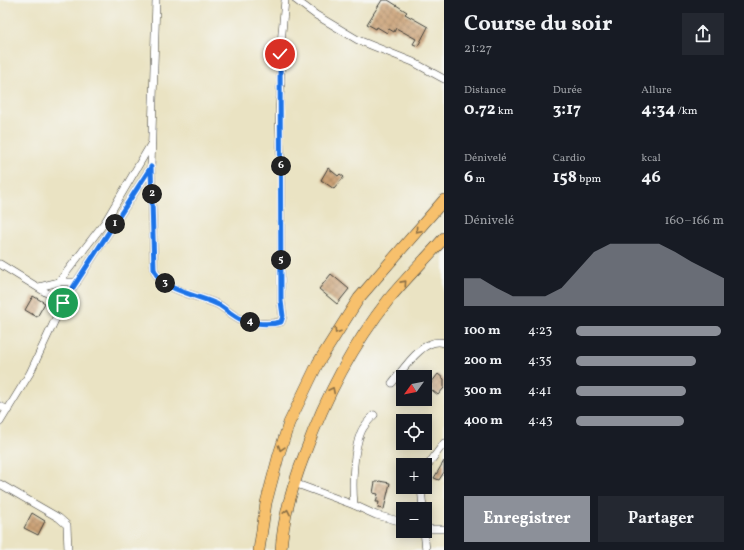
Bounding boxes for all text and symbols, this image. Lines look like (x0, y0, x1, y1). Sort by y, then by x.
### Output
text: Course du soir (464, 9, 612, 40)
button: share (682, 13, 724, 55)
pin (263, 37, 297, 71)
text: 21:27 (464, 40, 492, 58)
icon: check (269, 43, 291, 65)
text: Distance (464, 83, 506, 98)
text: Durée (553, 83, 582, 98)
text: Allure (641, 83, 672, 98)
text: 0.72 (464, 98, 496, 121)
text: 3:17 (553, 98, 581, 121)
text: 4:34 (641, 98, 675, 121)
text: km (496, 104, 514, 119)
text: /km (675, 104, 697, 119)
text: Dénivelé (464, 151, 507, 166)
text: Cardio (553, 151, 585, 166)
text: kcal (641, 151, 661, 166)
pin: 6 (271, 156, 291, 176)
text: 6 (278, 158, 284, 173)
text: 6 (464, 166, 473, 189)
text: 158 (553, 166, 577, 189)
text: 46 (641, 166, 661, 189)
text: m (473, 172, 485, 187)
text: bpm (577, 172, 601, 187)
pin: 2 (142, 184, 162, 204)
text: 2 (149, 186, 155, 201)
text: Dénivelé (464, 212, 514, 230)
text: 160–166 m (665, 212, 724, 230)
pin: 1 (105, 214, 125, 234)
text: 1 (113, 216, 117, 231)
one-way arrow (416, 225, 423, 232)
pin: 5 (271, 250, 291, 270)
text: 5 (278, 252, 284, 267)
pin: 3 (155, 273, 175, 293)
text: 3 (162, 275, 168, 290)
one-way arrow (400, 280, 407, 287)
pin (46, 286, 80, 320)
icon: arrive (52, 292, 74, 314)
pin: 4 (240, 312, 260, 332)
text: 4 (247, 314, 253, 329)
text: 100 m (464, 322, 501, 340)
text: 4:23 (528, 322, 552, 340)
one-way arrow (334, 327, 342, 334)
text: 200 m (464, 352, 502, 370)
text: 4:35 (528, 352, 552, 370)
north arrow (396, 370, 432, 406)
map controls (396, 370, 432, 538)
text: 300 m (464, 382, 502, 400)
text: 4:41 (528, 382, 552, 400)
one-way arrow (327, 387, 335, 394)
text: 400 m (464, 412, 503, 430)
text: 4:43 (528, 412, 553, 430)
button: locate (396, 414, 432, 450)
one-way arrow (277, 444, 286, 451)
button: + (396, 458, 432, 494)
button: Enregistrer (464, 496, 590, 542)
button: Partager (598, 496, 724, 542)
button: − (396, 502, 432, 538)
one-way arrow (283, 508, 291, 515)

